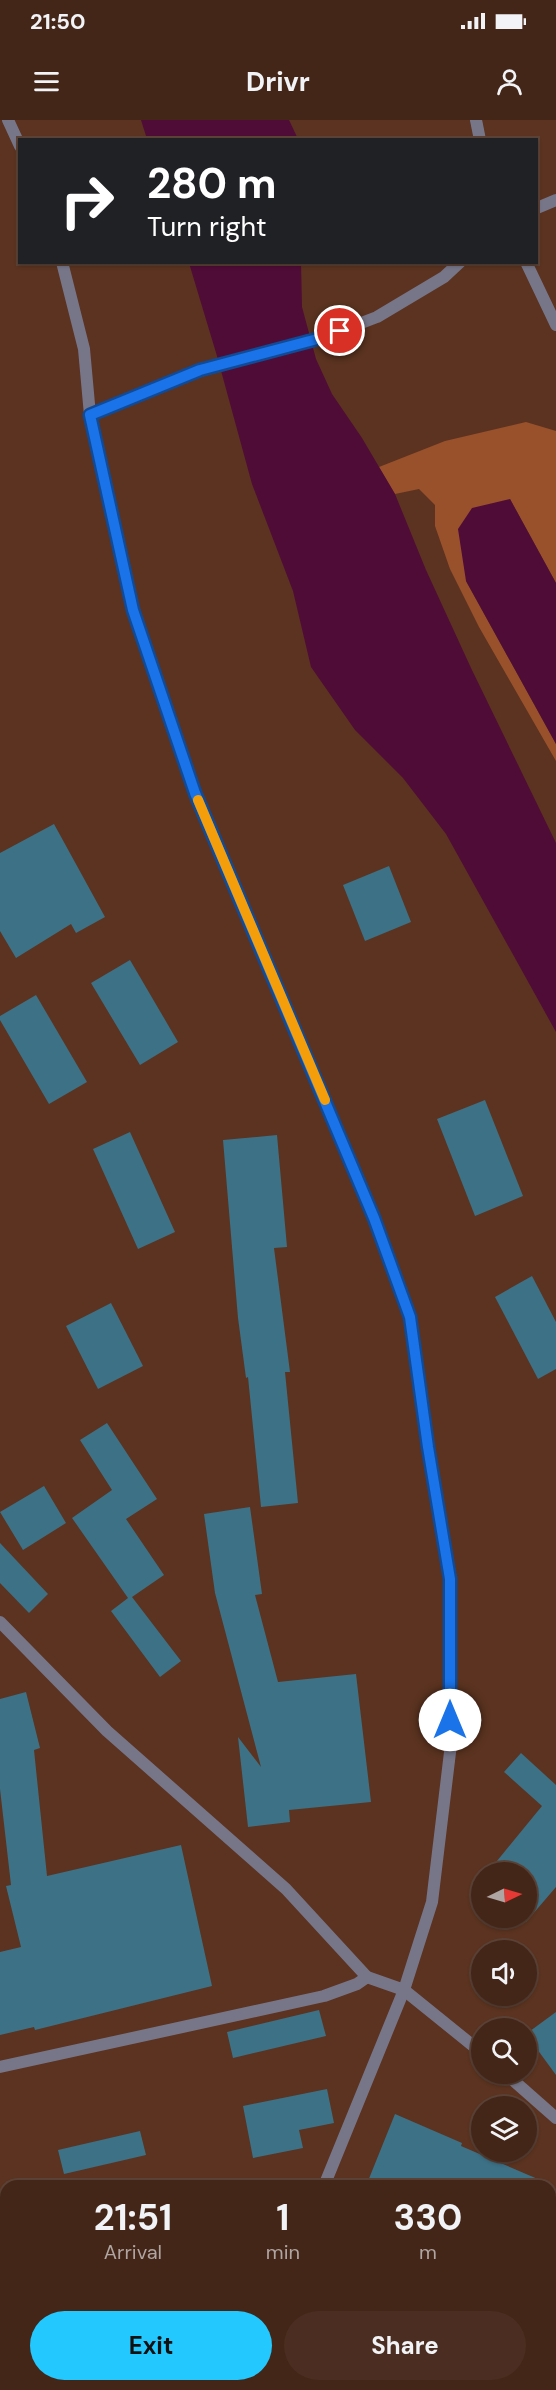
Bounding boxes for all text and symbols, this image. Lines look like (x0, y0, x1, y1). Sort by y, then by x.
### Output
text: 21:50 (30, 7, 85, 36)
text: Drivr (246, 64, 310, 99)
icon: menu (30, 65, 63, 98)
icon: person (493, 65, 526, 98)
text: 280 m (147, 156, 277, 211)
icon: right (48, 162, 126, 240)
text: Turn right (147, 209, 267, 244)
pin (314, 305, 365, 356)
icon: arrive (323, 314, 356, 347)
position arrow (418, 1688, 482, 1752)
north arrow (471, 1862, 537, 1928)
map controls (471, 1862, 537, 2162)
button: sound (471, 1940, 537, 2006)
button: search (471, 2018, 537, 2084)
button: layers (471, 2096, 537, 2162)
text: 21:51 (94, 2194, 172, 2241)
text: 1 (276, 2194, 289, 2241)
text: 330 (394, 2194, 462, 2241)
text: Arrival (104, 2239, 162, 2265)
text: min (266, 2239, 300, 2265)
text: m (419, 2239, 437, 2265)
button: Exit (30, 2311, 272, 2380)
button: Share (284, 2311, 526, 2380)

